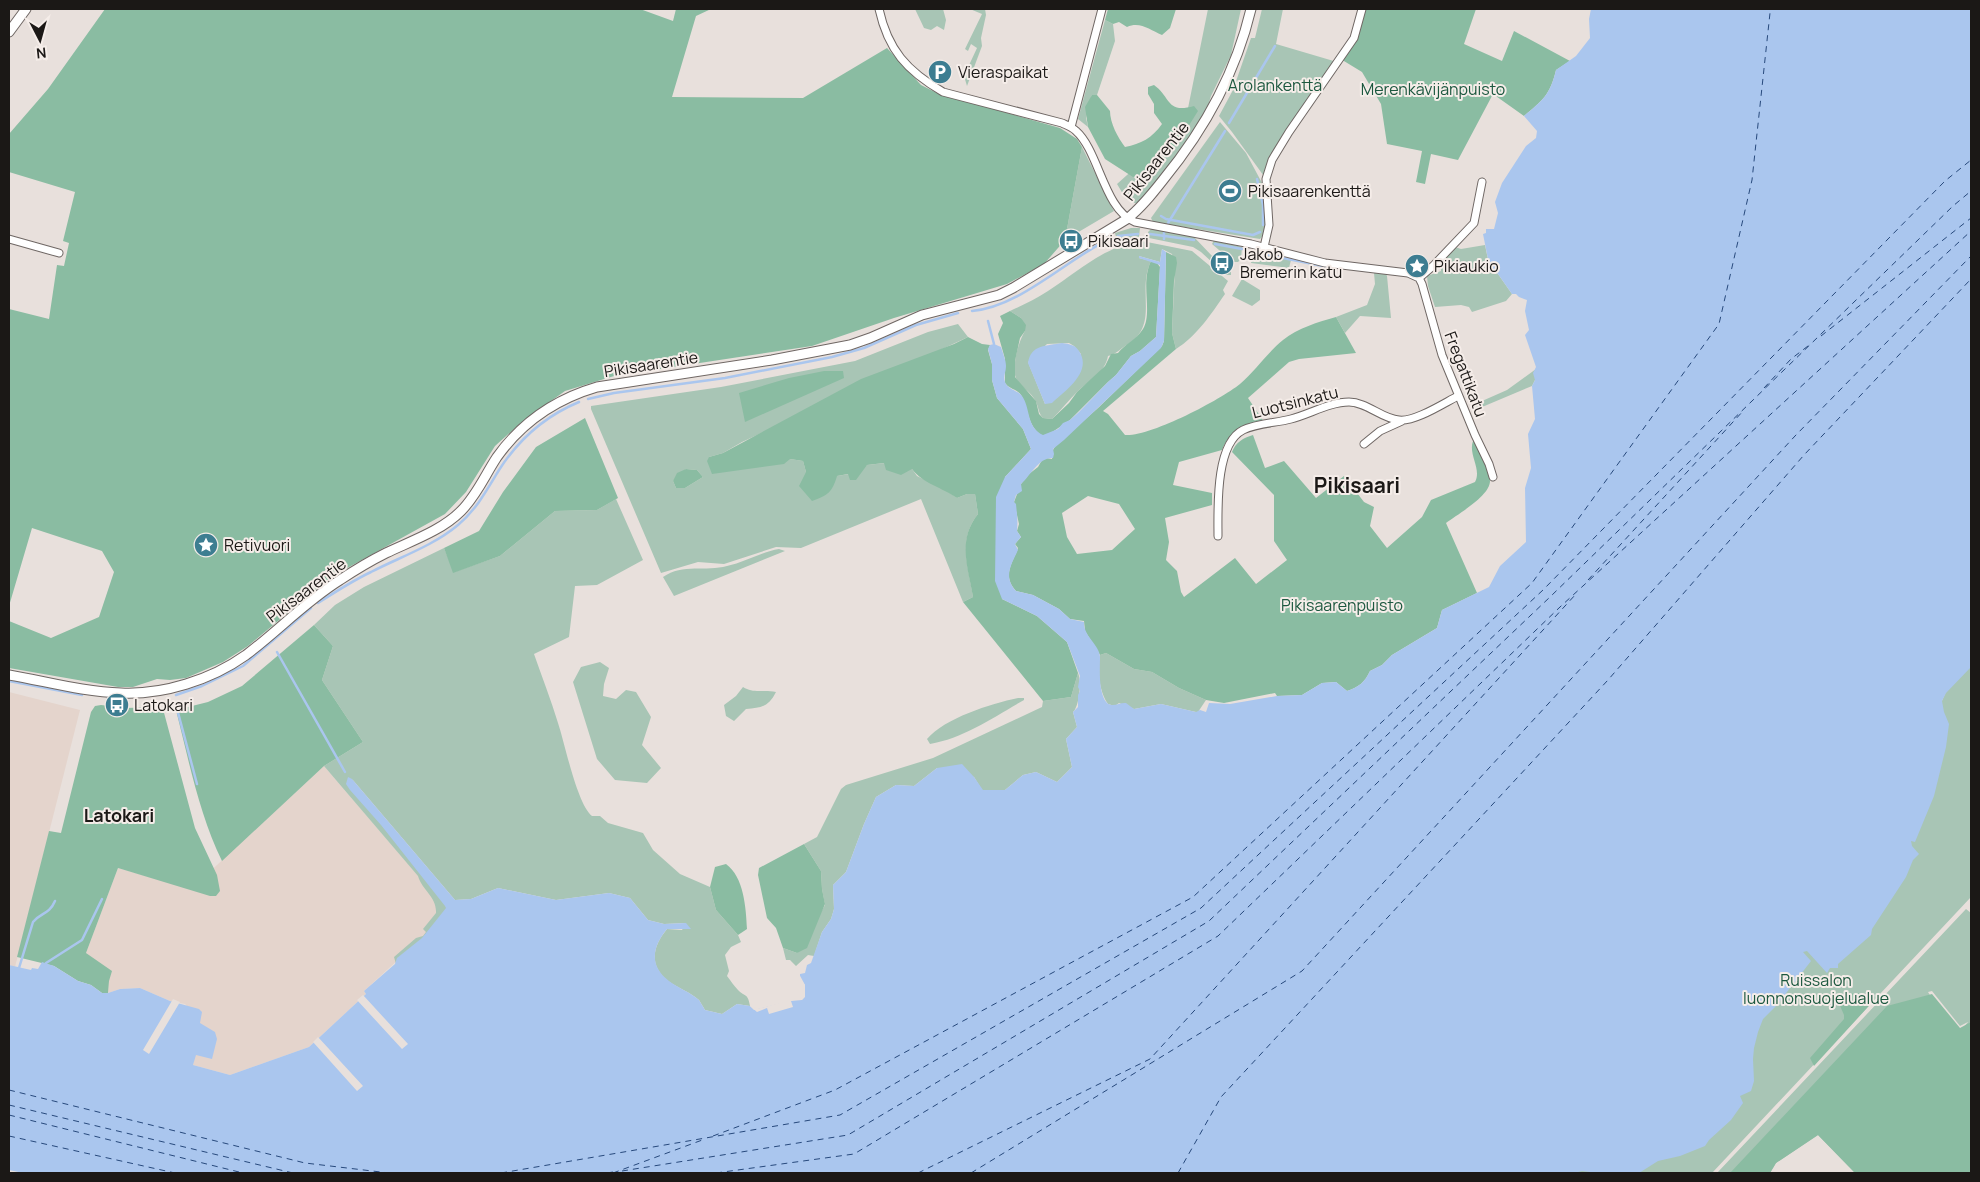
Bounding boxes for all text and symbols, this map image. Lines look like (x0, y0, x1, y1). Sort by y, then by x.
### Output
north arrow (15, 15, 65, 65)
text: N (35, 43, 47, 63)
parking icon: Vieraspaikat (927, 59, 953, 85)
place label: Vieraspaikat (958, 61, 1049, 83)
park label: Arolankenttä (1228, 74, 1322, 96)
park label: Merenkävijänpuisto (1361, 78, 1505, 100)
street label: Pikisaarentie (1118, 117, 1194, 205)
sports icon: Pikisaarenkenttä (1217, 178, 1243, 204)
place label: Pikisaarenkenttä (1248, 180, 1371, 202)
bus stop icon: Pikisaari (1058, 228, 1084, 254)
place label: Pikisaari (1088, 230, 1149, 252)
place label: Jakob Bremerin katu (1240, 243, 1342, 283)
bus stop icon: Jakob Bremerin katu (1209, 250, 1235, 276)
place icon: Pikiaukio (1404, 253, 1430, 279)
place label: Pikiaukio (1434, 255, 1499, 277)
street label: Fregattikatu (1440, 328, 1492, 420)
street label: Pikisaarentie (602, 346, 700, 382)
street label: Luotsinkatu (1250, 381, 1340, 423)
district label: Pikisaari (1314, 471, 1400, 499)
place icon: Retivuori (193, 532, 219, 558)
place label: Retivuori (224, 534, 290, 556)
street label: Pikisaarentie (261, 553, 351, 627)
park label: Pikisaarenpuisto (1281, 594, 1403, 616)
bus stop icon: Latokari (104, 692, 130, 718)
place label: Latokari (134, 694, 193, 716)
district label: Latokari (84, 803, 154, 827)
park label: Ruissalon luonnonsuojelualue (1743, 969, 1889, 1009)

